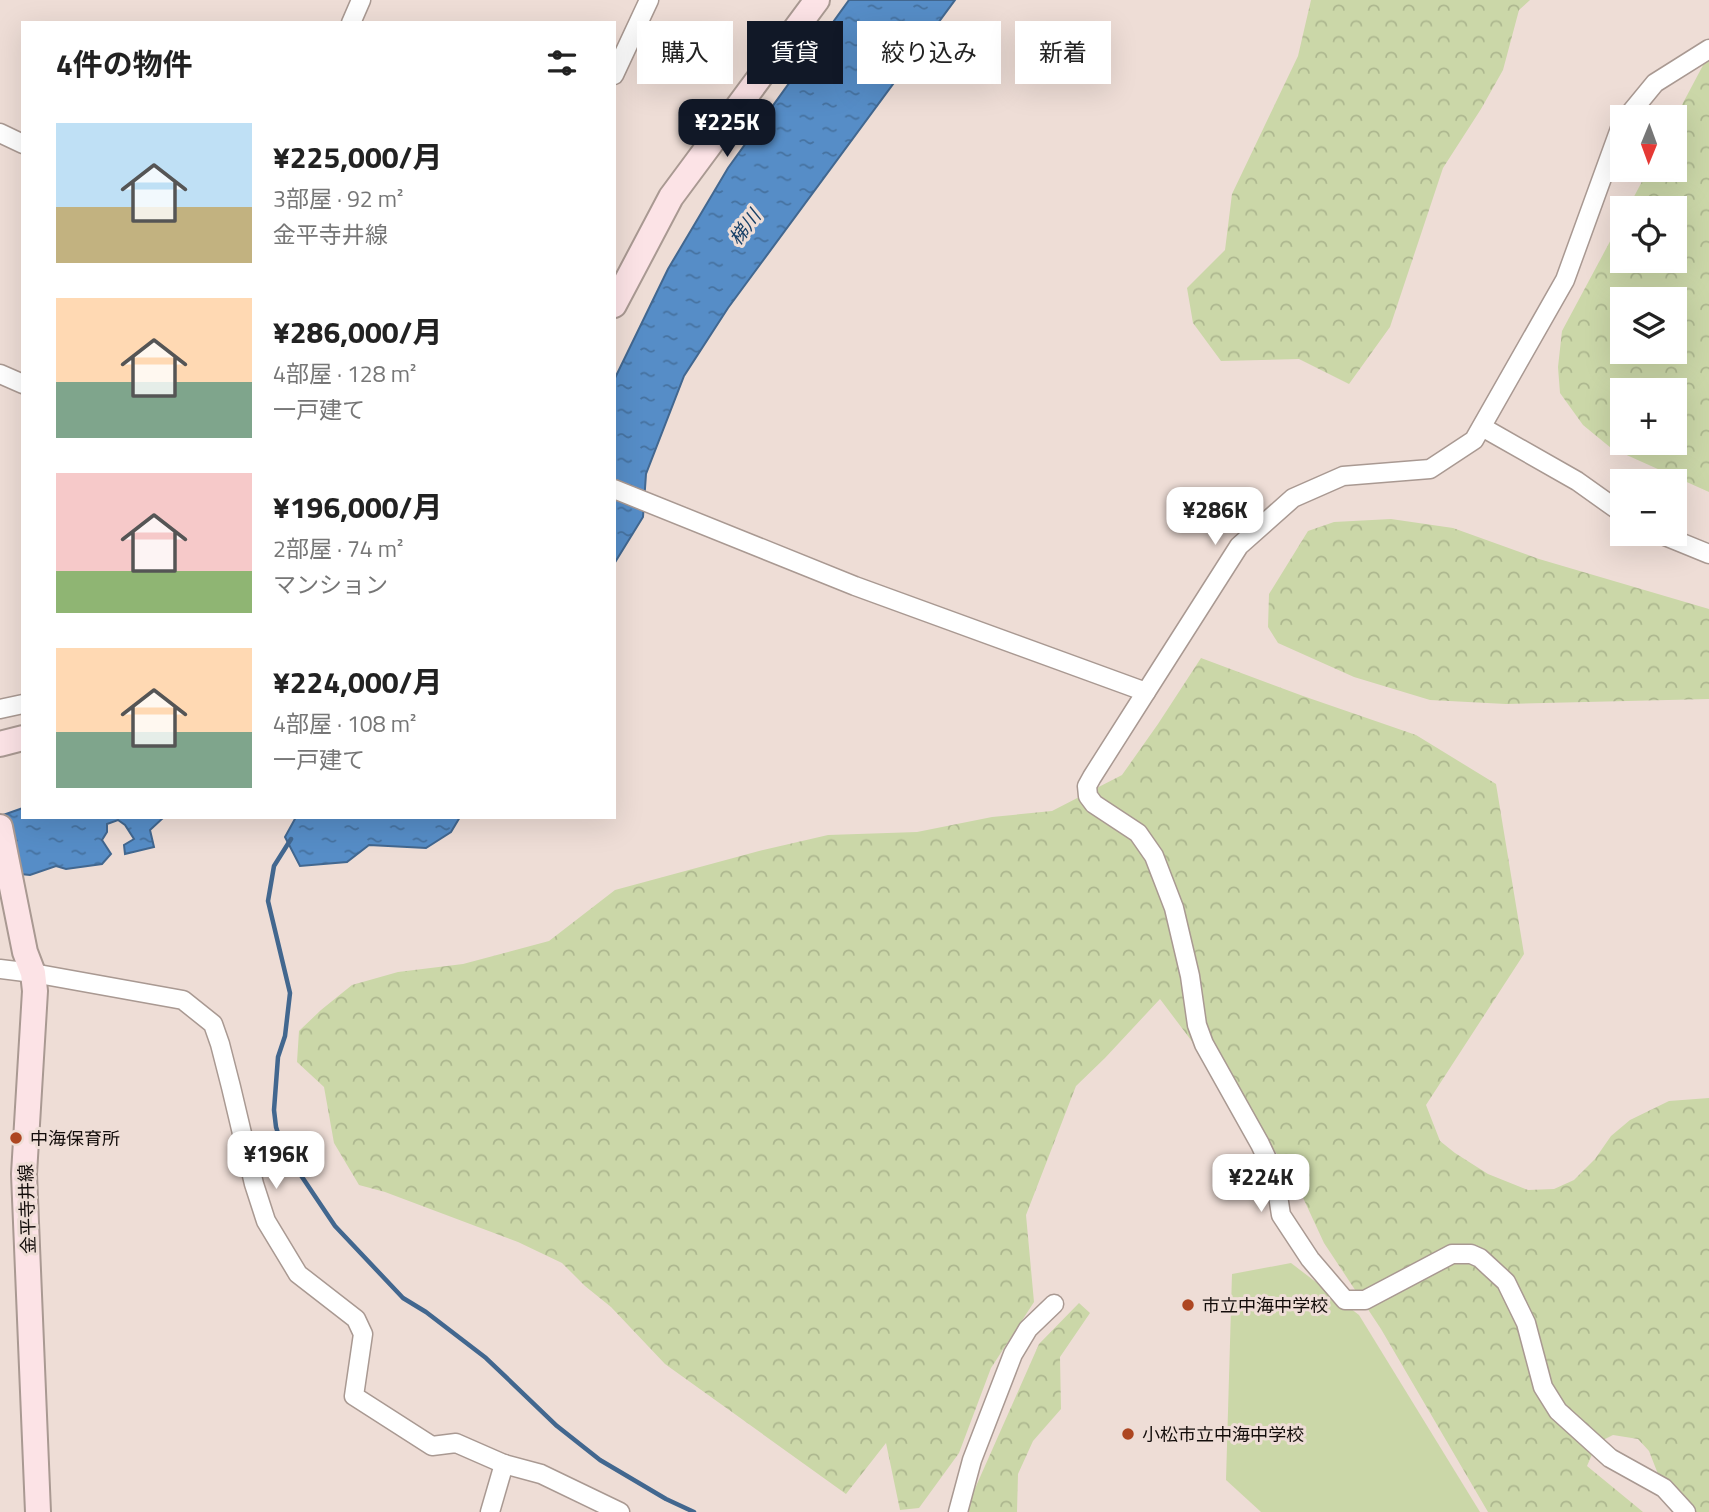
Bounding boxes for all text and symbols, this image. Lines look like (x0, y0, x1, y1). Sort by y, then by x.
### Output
chip: 購入 (637, 21, 733, 84)
chip: 賃貸 (747, 21, 843, 84)
chip: 絞り込み (857, 21, 1001, 84)
chip: 新着 (1015, 21, 1111, 84)
text: 4件の物件 (56, 41, 193, 87)
icon: filters (543, 44, 581, 82)
pin: ¥225K (678, 100, 776, 159)
text: ¥225K (694, 104, 760, 139)
north arrow (1610, 105, 1687, 182)
map controls (1610, 105, 1687, 546)
text: ¥225,000/月 (273, 134, 442, 180)
icon: home (112, 151, 196, 235)
text: 3部屋 · 92 m² (273, 181, 403, 216)
button: locate (1610, 196, 1687, 273)
water label: 梯川 (721, 202, 768, 251)
text: 金平寺井線 (273, 217, 388, 252)
button: layers (1610, 287, 1687, 364)
text: ¥286,000/月 (273, 309, 442, 355)
icon: home (112, 326, 196, 410)
text: 4部屋 · 128 m² (273, 356, 416, 391)
button: + (1610, 378, 1687, 455)
text: 一戸建て (273, 392, 365, 427)
button: − (1610, 469, 1687, 546)
text: ¥196,000/月 (273, 484, 442, 530)
pin: ¥286K (1166, 488, 1264, 547)
text: ¥286K (1182, 492, 1248, 527)
icon: home (112, 501, 196, 585)
text: 2部屋 · 74 m² (273, 531, 403, 566)
text: マンション (273, 567, 388, 602)
text: ¥224,000/月 (273, 659, 442, 705)
icon: home (112, 676, 196, 760)
text: 4部屋 · 108 m² (273, 706, 416, 741)
text: 一戸建て (273, 742, 365, 777)
place label: 中海保育所 (30, 1125, 120, 1152)
marker: 中海保育所 (8, 1130, 24, 1146)
pin: ¥196K (227, 1132, 325, 1191)
text: ¥196K (243, 1136, 309, 1171)
pin: ¥224K (1212, 1154, 1310, 1214)
text: ¥224K (1228, 1159, 1294, 1194)
street label: 金平寺井線 (12, 1164, 42, 1254)
place label: 市立中海中学校 (1202, 1292, 1328, 1319)
marker: 市立中海中学校 (1180, 1297, 1196, 1313)
place label: 小松市立中海中学校 (1142, 1421, 1304, 1448)
marker: 小松市立中海中学校 (1120, 1426, 1136, 1442)

